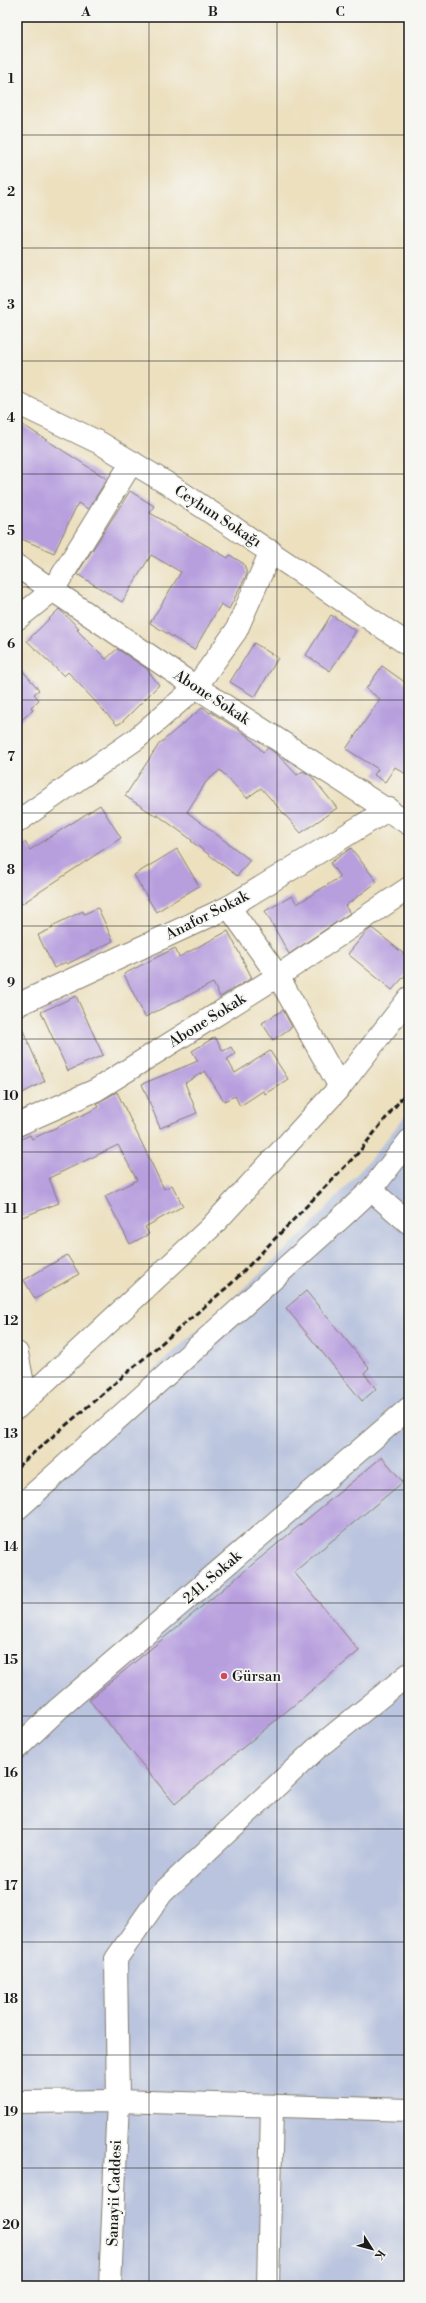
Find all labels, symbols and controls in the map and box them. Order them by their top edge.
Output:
text: A [80,4,91,20]
text: B [208,4,218,20]
text: C [335,4,345,20]
text: 1 [8,71,15,87]
text: 2 [7,184,15,200]
text: 3 [7,297,15,313]
text: 4 [7,410,16,426]
street label: Ceyhun Sokağı [170,481,265,552]
text: 5 [7,523,15,539]
text: 6 [7,636,15,652]
street label: Abone Sokak [169,665,255,730]
text: 7 [7,749,15,765]
text: 8 [7,862,15,878]
street label: Anafor Sokak [162,886,253,945]
text: 9 [7,975,15,991]
street label: Abone Sokak [164,989,250,1052]
text: 10 [3,1088,19,1104]
text: 11 [5,1201,18,1217]
text: 12 [4,1313,18,1329]
text: 13 [4,1426,18,1442]
text: 14 [4,1539,18,1555]
street label: 241. Sokak [179,1546,246,1608]
text: 15 [4,1652,18,1668]
place label: Gürsan [232,1667,281,1686]
marker: Gürsan [219,1671,229,1681]
text: 16 [4,1765,18,1781]
text: 17 [4,1878,18,1894]
text: 18 [4,1991,18,2007]
text: 19 [4,2104,18,2120]
street label: Sanayii Caddesi [103,2139,126,2247]
text: 20 [2,2217,20,2233]
north arrow [352,2229,392,2269]
text: K [370,2247,388,2263]

